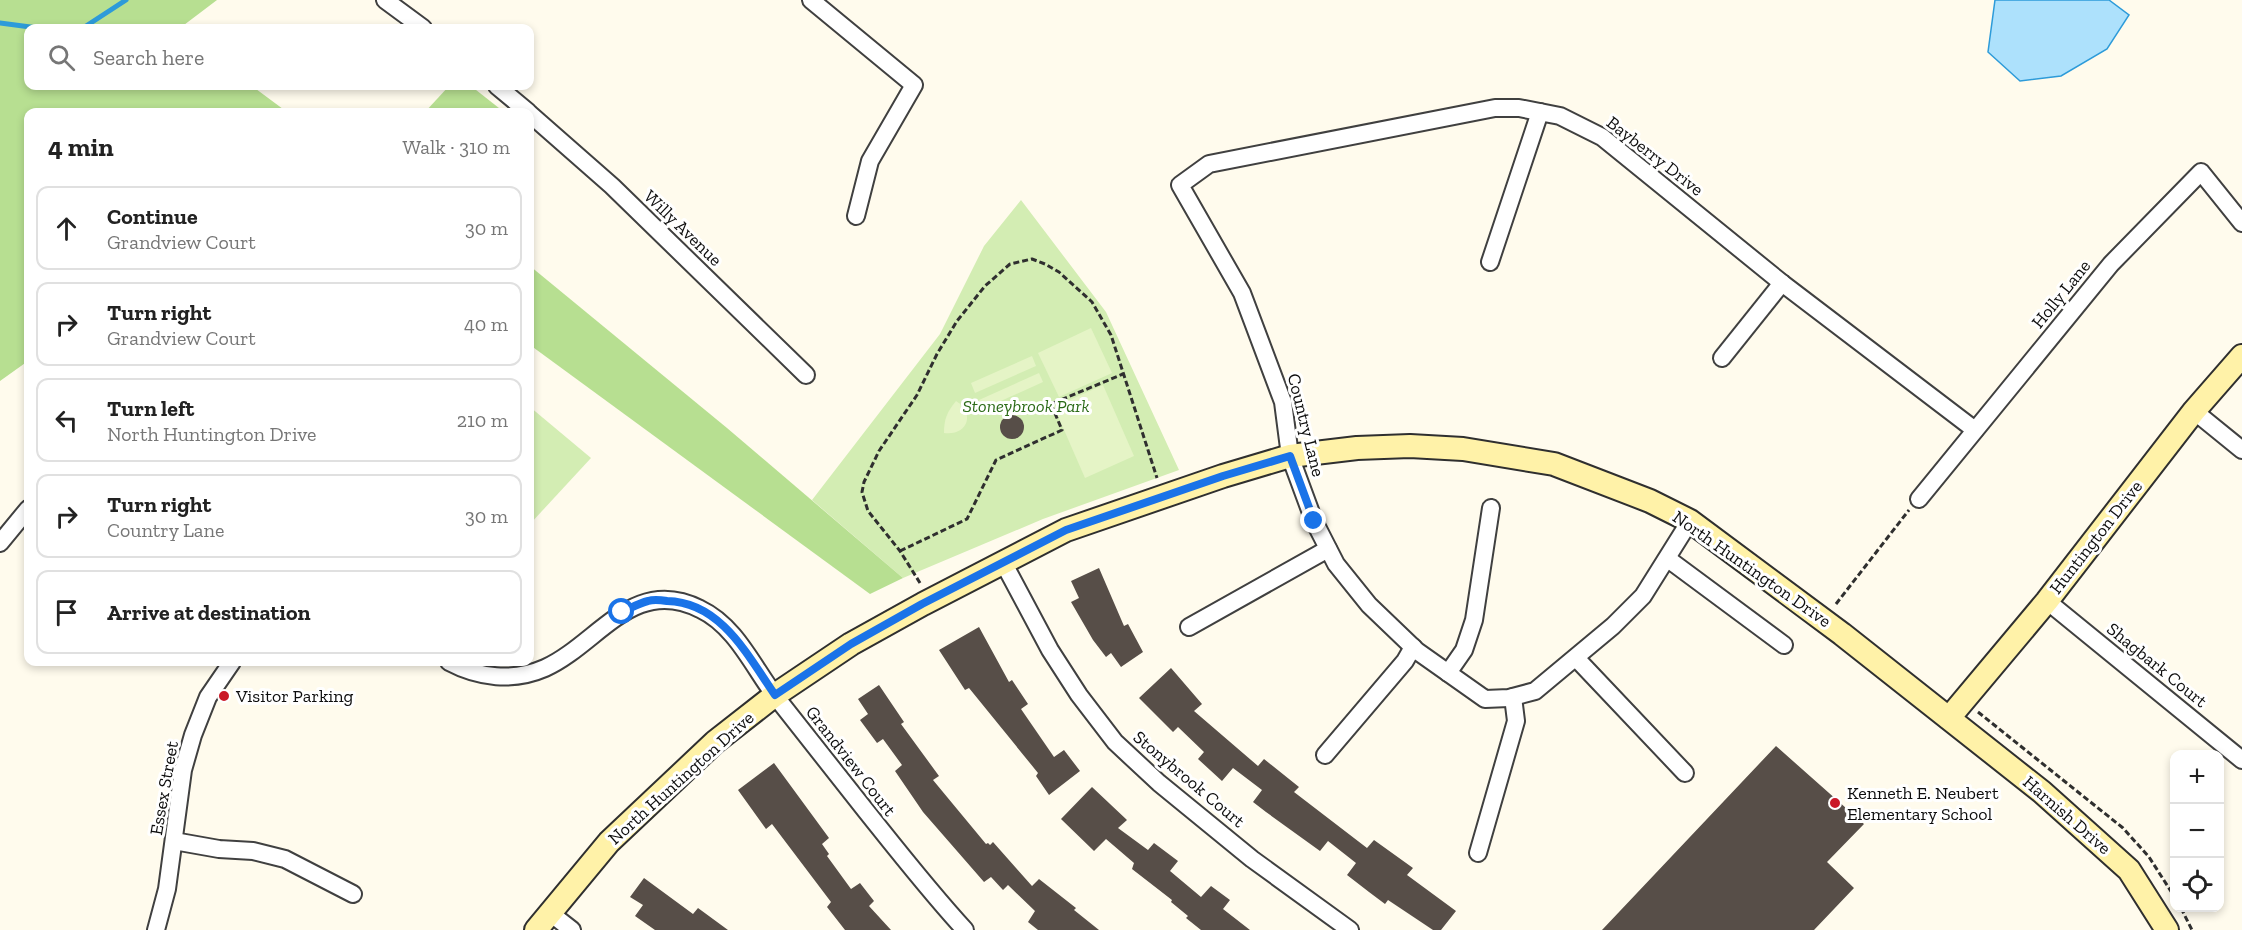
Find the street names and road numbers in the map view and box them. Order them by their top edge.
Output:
street label: Bayberry Drive [1602,111,1708,201]
street label: Willy Avenue [639,185,727,271]
street label: Holly Lane [2027,255,2095,333]
street label: Country Lane [1283,371,1329,479]
street label: Huntington Drive [2045,476,2147,598]
street label: North Huntington Drive [1668,506,1836,632]
street label: Shagbark Court [2102,618,2212,712]
street label: Grandview Court [801,701,901,821]
street label: North Huntington Drive [604,707,758,849]
street label: Stonybrook Court [1129,726,1250,832]
street label: Essex Street [145,739,183,837]
street label: Harnish Drive [2019,771,2115,859]

